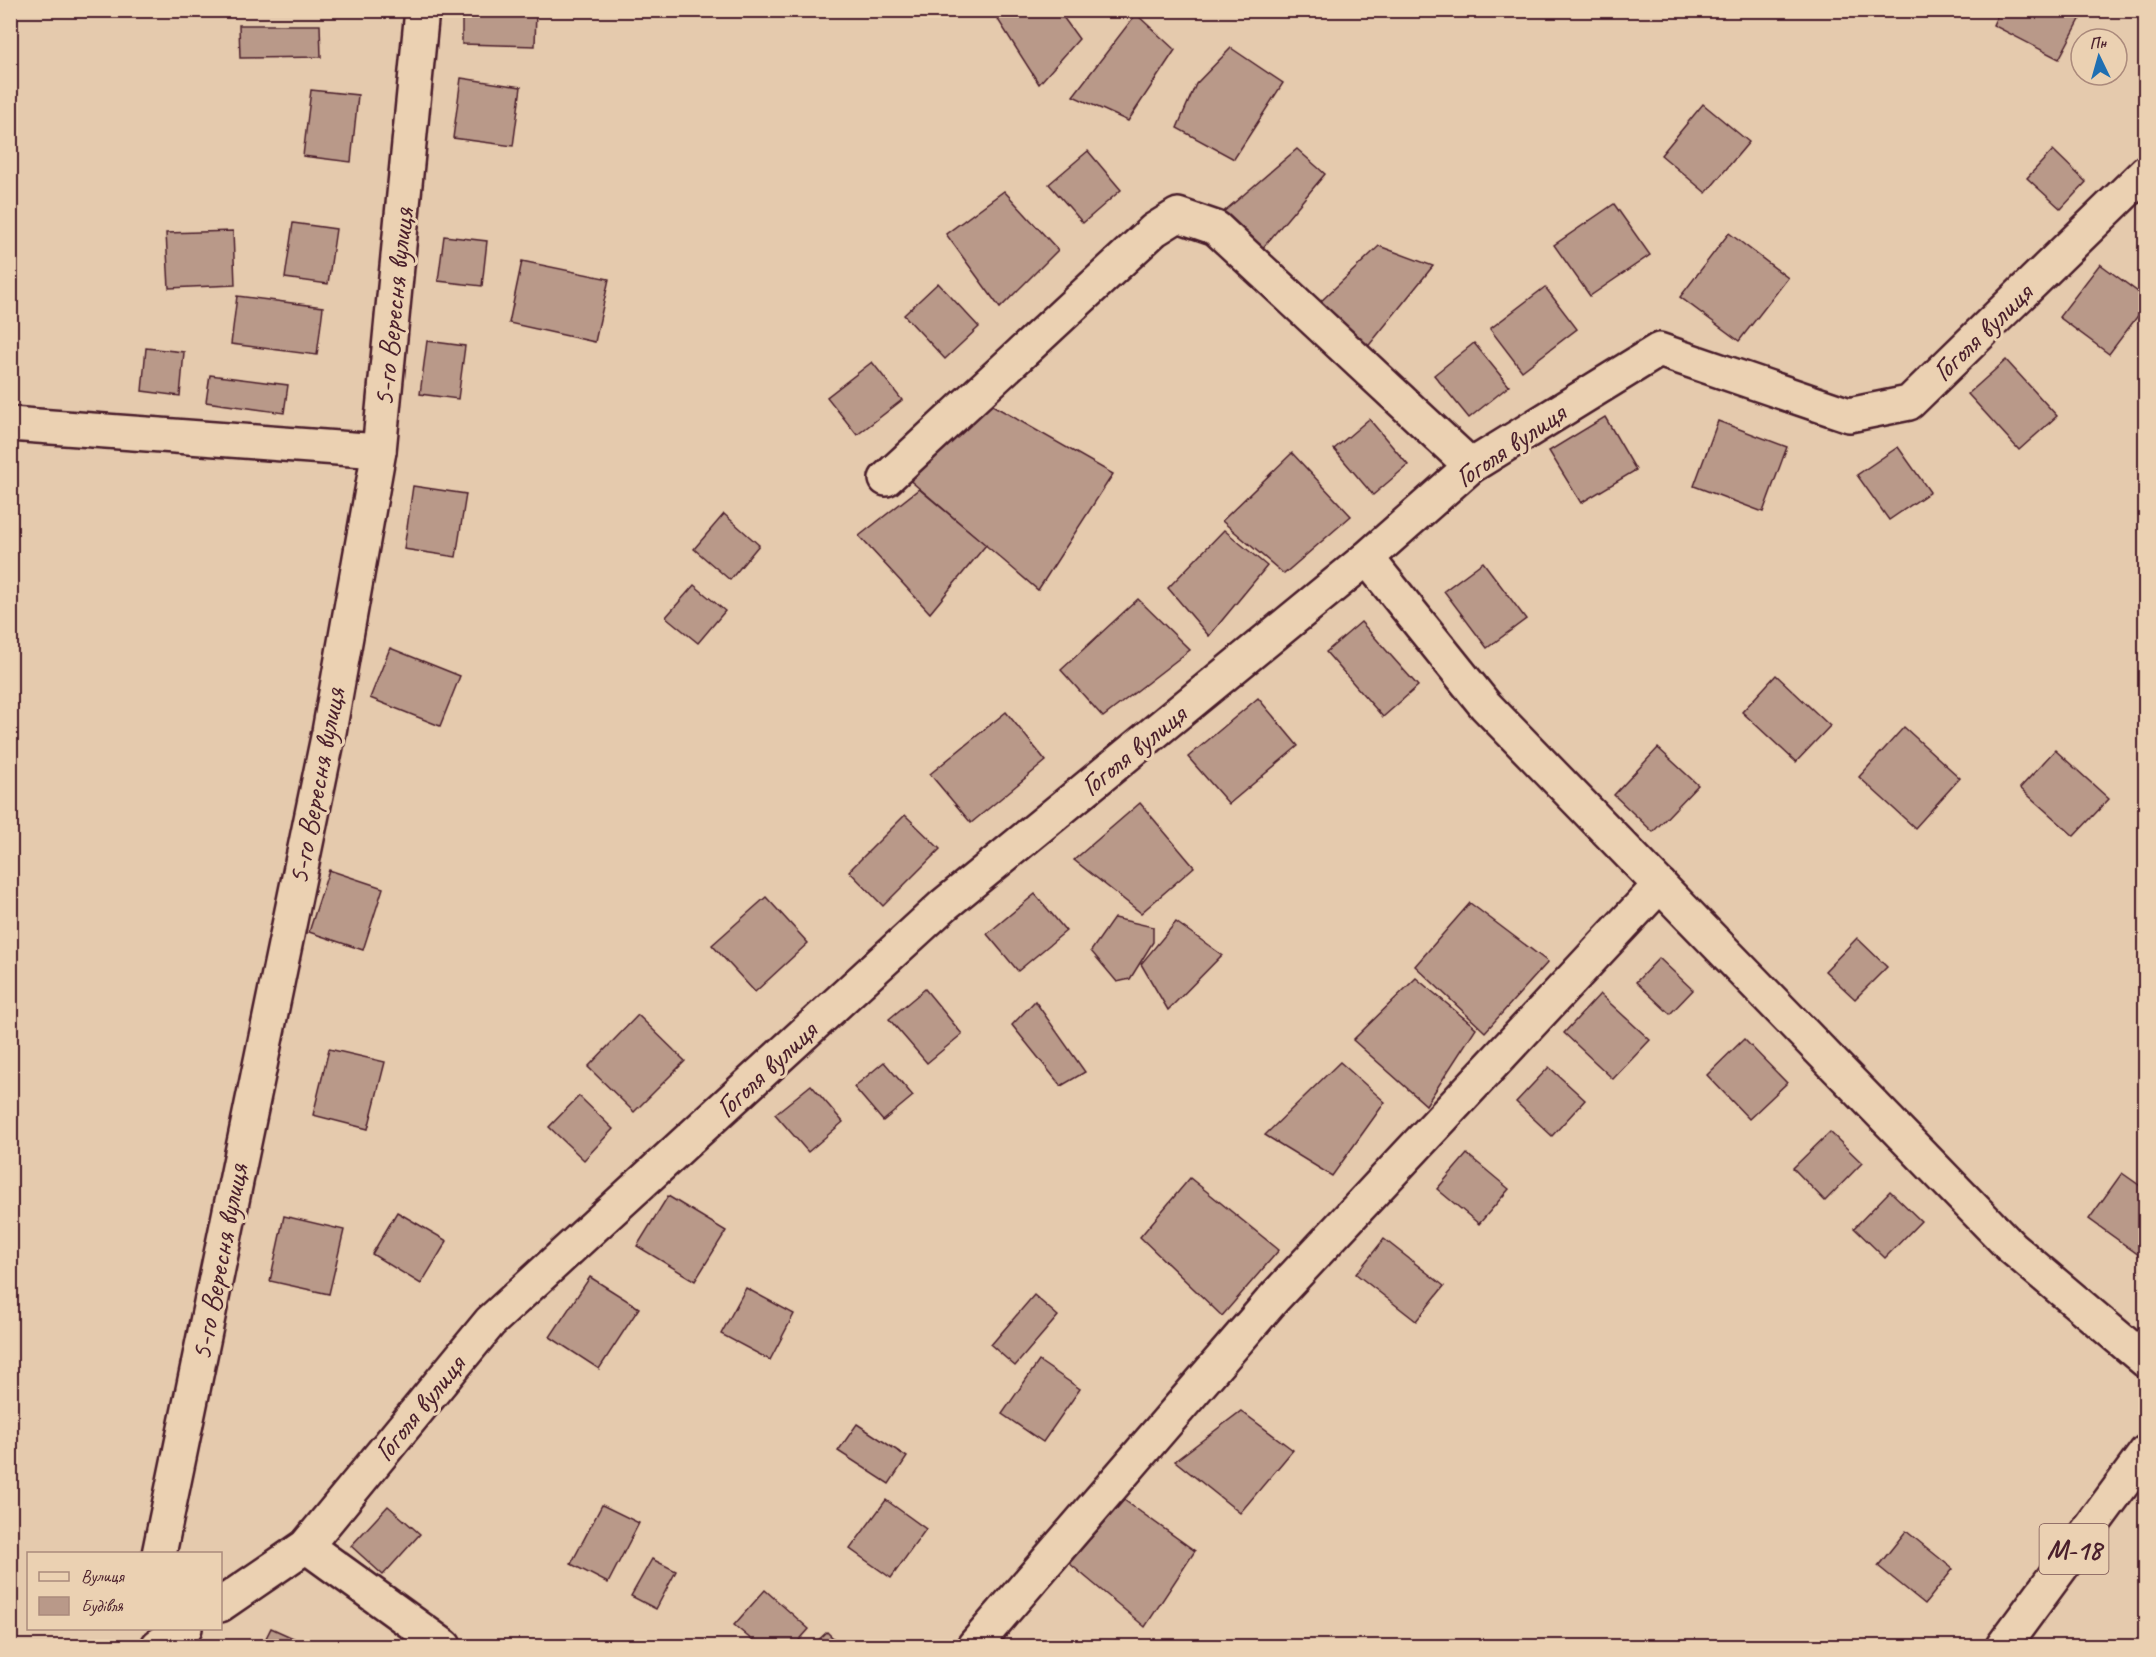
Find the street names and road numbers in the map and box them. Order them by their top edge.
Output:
street label: 5-го Вересня вулиця [364,205,422,408]
street label: Гоголя вулиця [1924,273,2042,389]
street label: Гоголя вулиця [1447,393,1575,496]
street label: 5-го Вересня вулиця [278,683,354,887]
street label: Гоголя вулиця [1072,694,1196,804]
street label: Гоголя вулиця [707,1010,827,1126]
street label: 5-го Вересня вулиця [181,1159,257,1363]
street label: Гоголя вулиця [365,1345,475,1469]
road number: М-18 [2040,1524,2108,1574]

